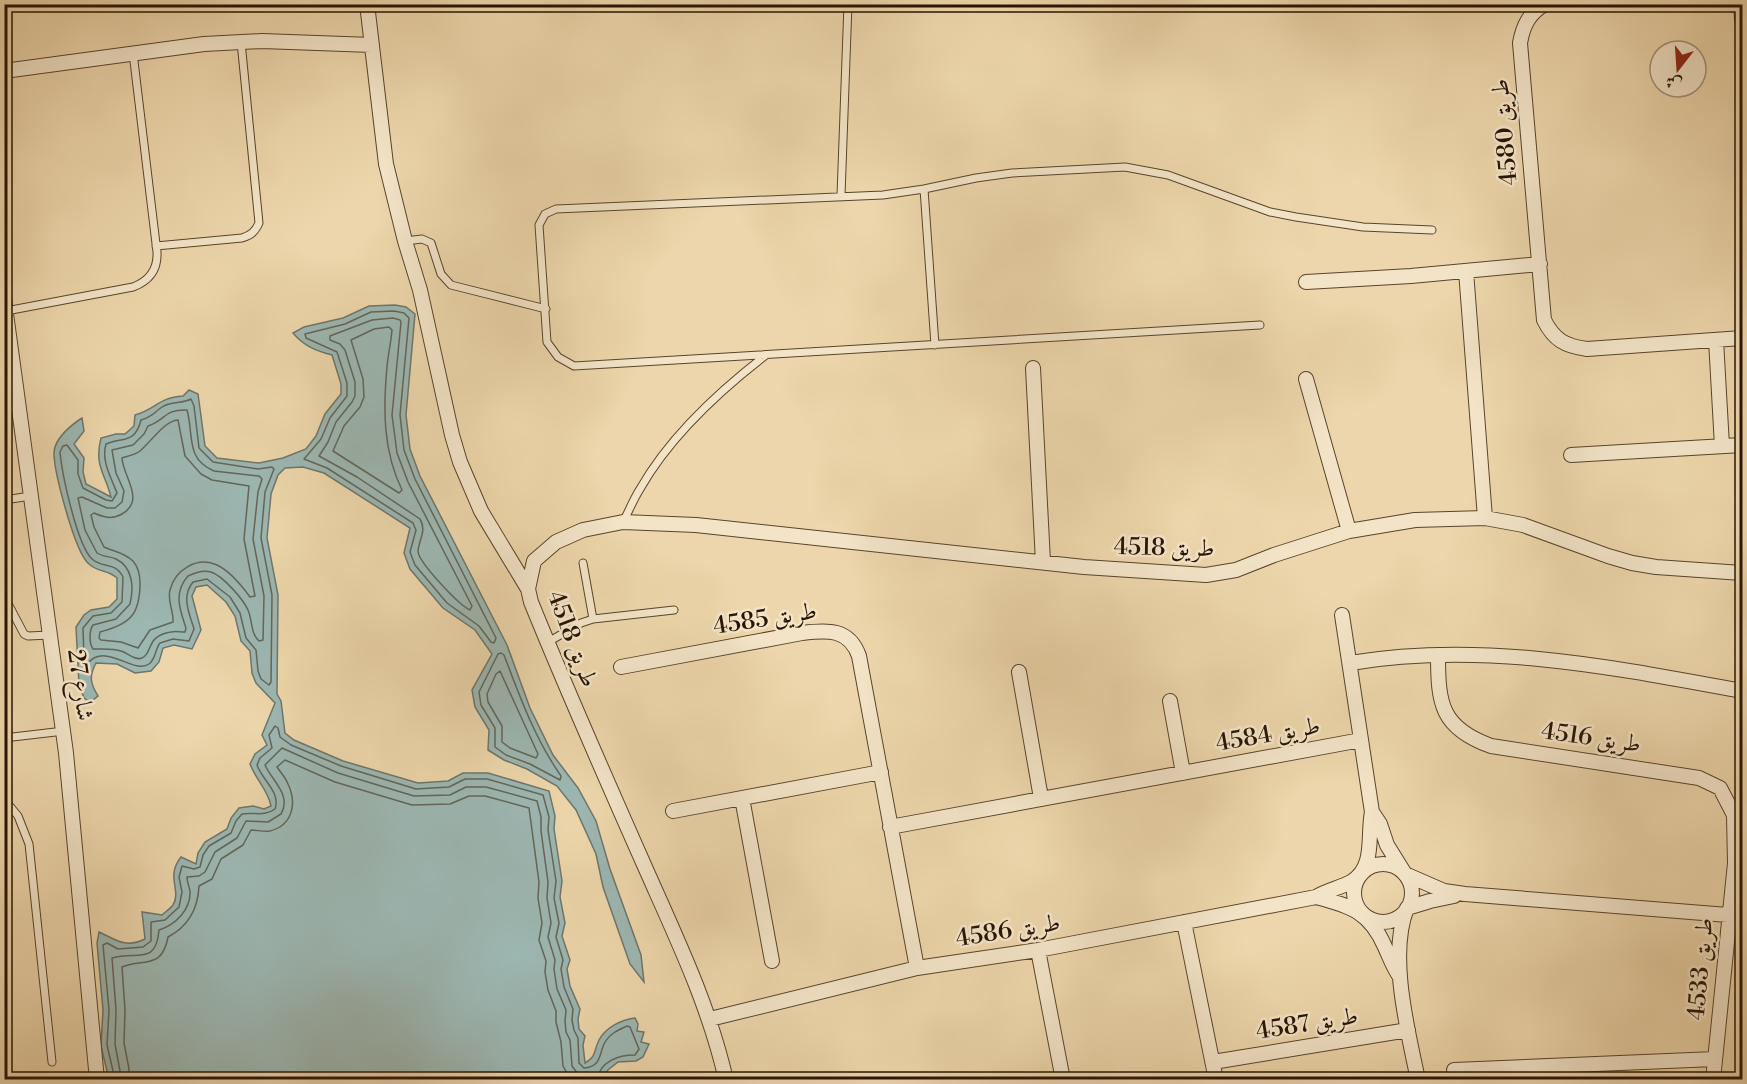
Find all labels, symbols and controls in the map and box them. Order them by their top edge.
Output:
north arrow [1648,39,1708,99]
text: ش [1663,71,1684,94]
street label: طريق 4580 [1485,77,1525,187]
street label: طريق 4518 [1113,532,1215,564]
street label: طريق 4518 [540,587,604,691]
street label: طريق 4585 [711,596,819,642]
street label: شارع 27 [56,647,100,723]
street label: طريق 4584 [1213,711,1323,759]
street label: طريق 4516 [1539,716,1643,760]
street label: طريق 4586 [953,908,1063,954]
street label: طريق 4533 [1682,916,1720,1022]
street label: طريق 4587 [1254,1001,1360,1047]

